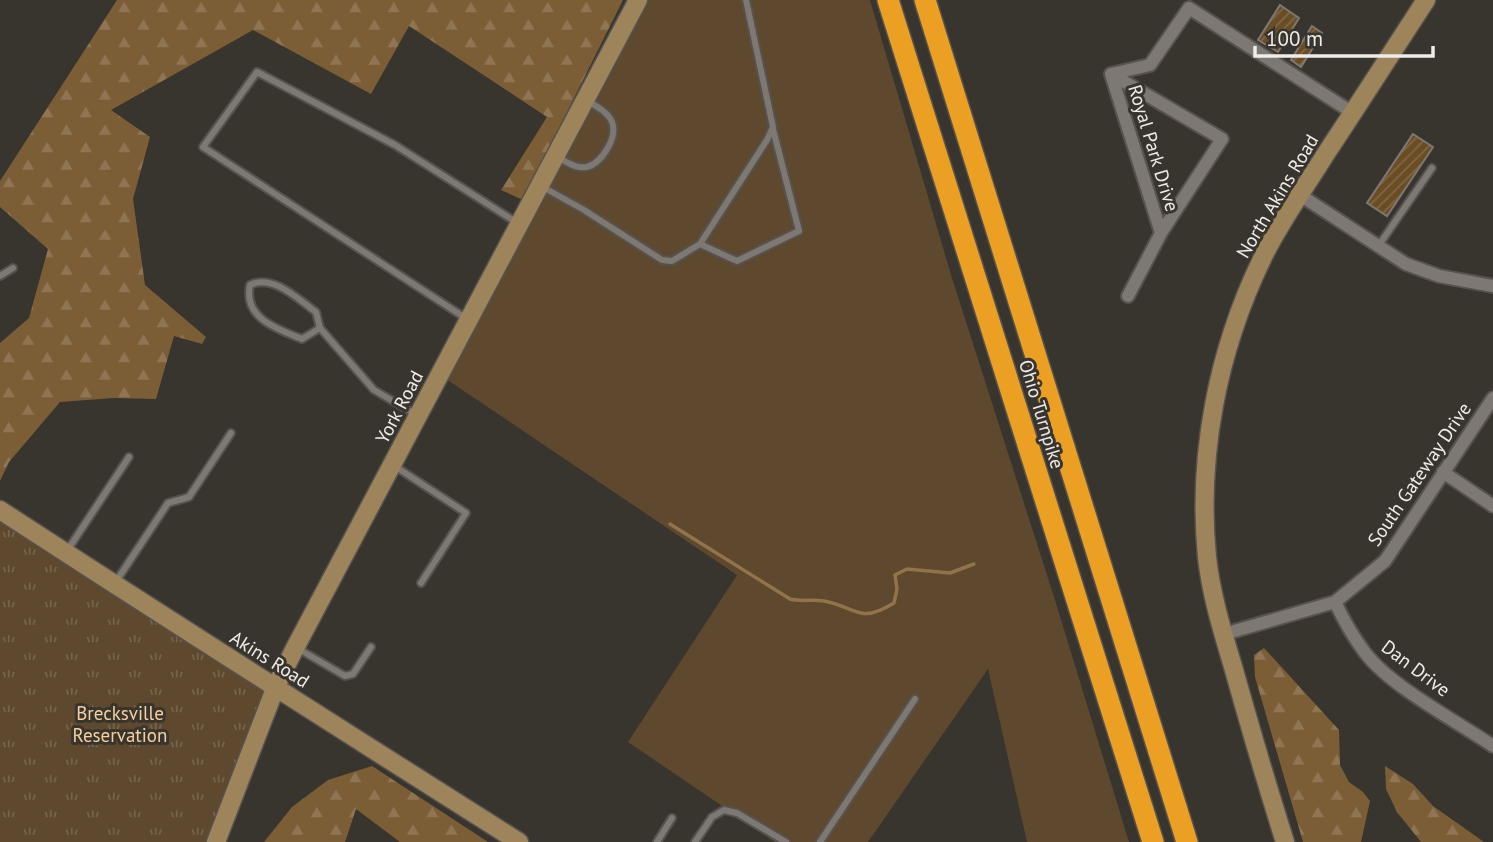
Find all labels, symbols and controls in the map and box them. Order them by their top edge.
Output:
scale bar [1255,14,1434,58]
text: 100 m [1266,25,1323,52]
street label: Royal Park Drive [1123,82,1185,214]
street label: North Akins Road [1231,130,1323,262]
street label: Ohio Turnpike [1014,357,1070,471]
street label: York Road [370,366,428,448]
street label: South Gateway Drive [1362,397,1476,551]
street label: Akins Road [226,625,314,693]
street label: Dan Drive [1377,634,1455,702]
park label: Brecksville Reservation [73,701,167,747]

